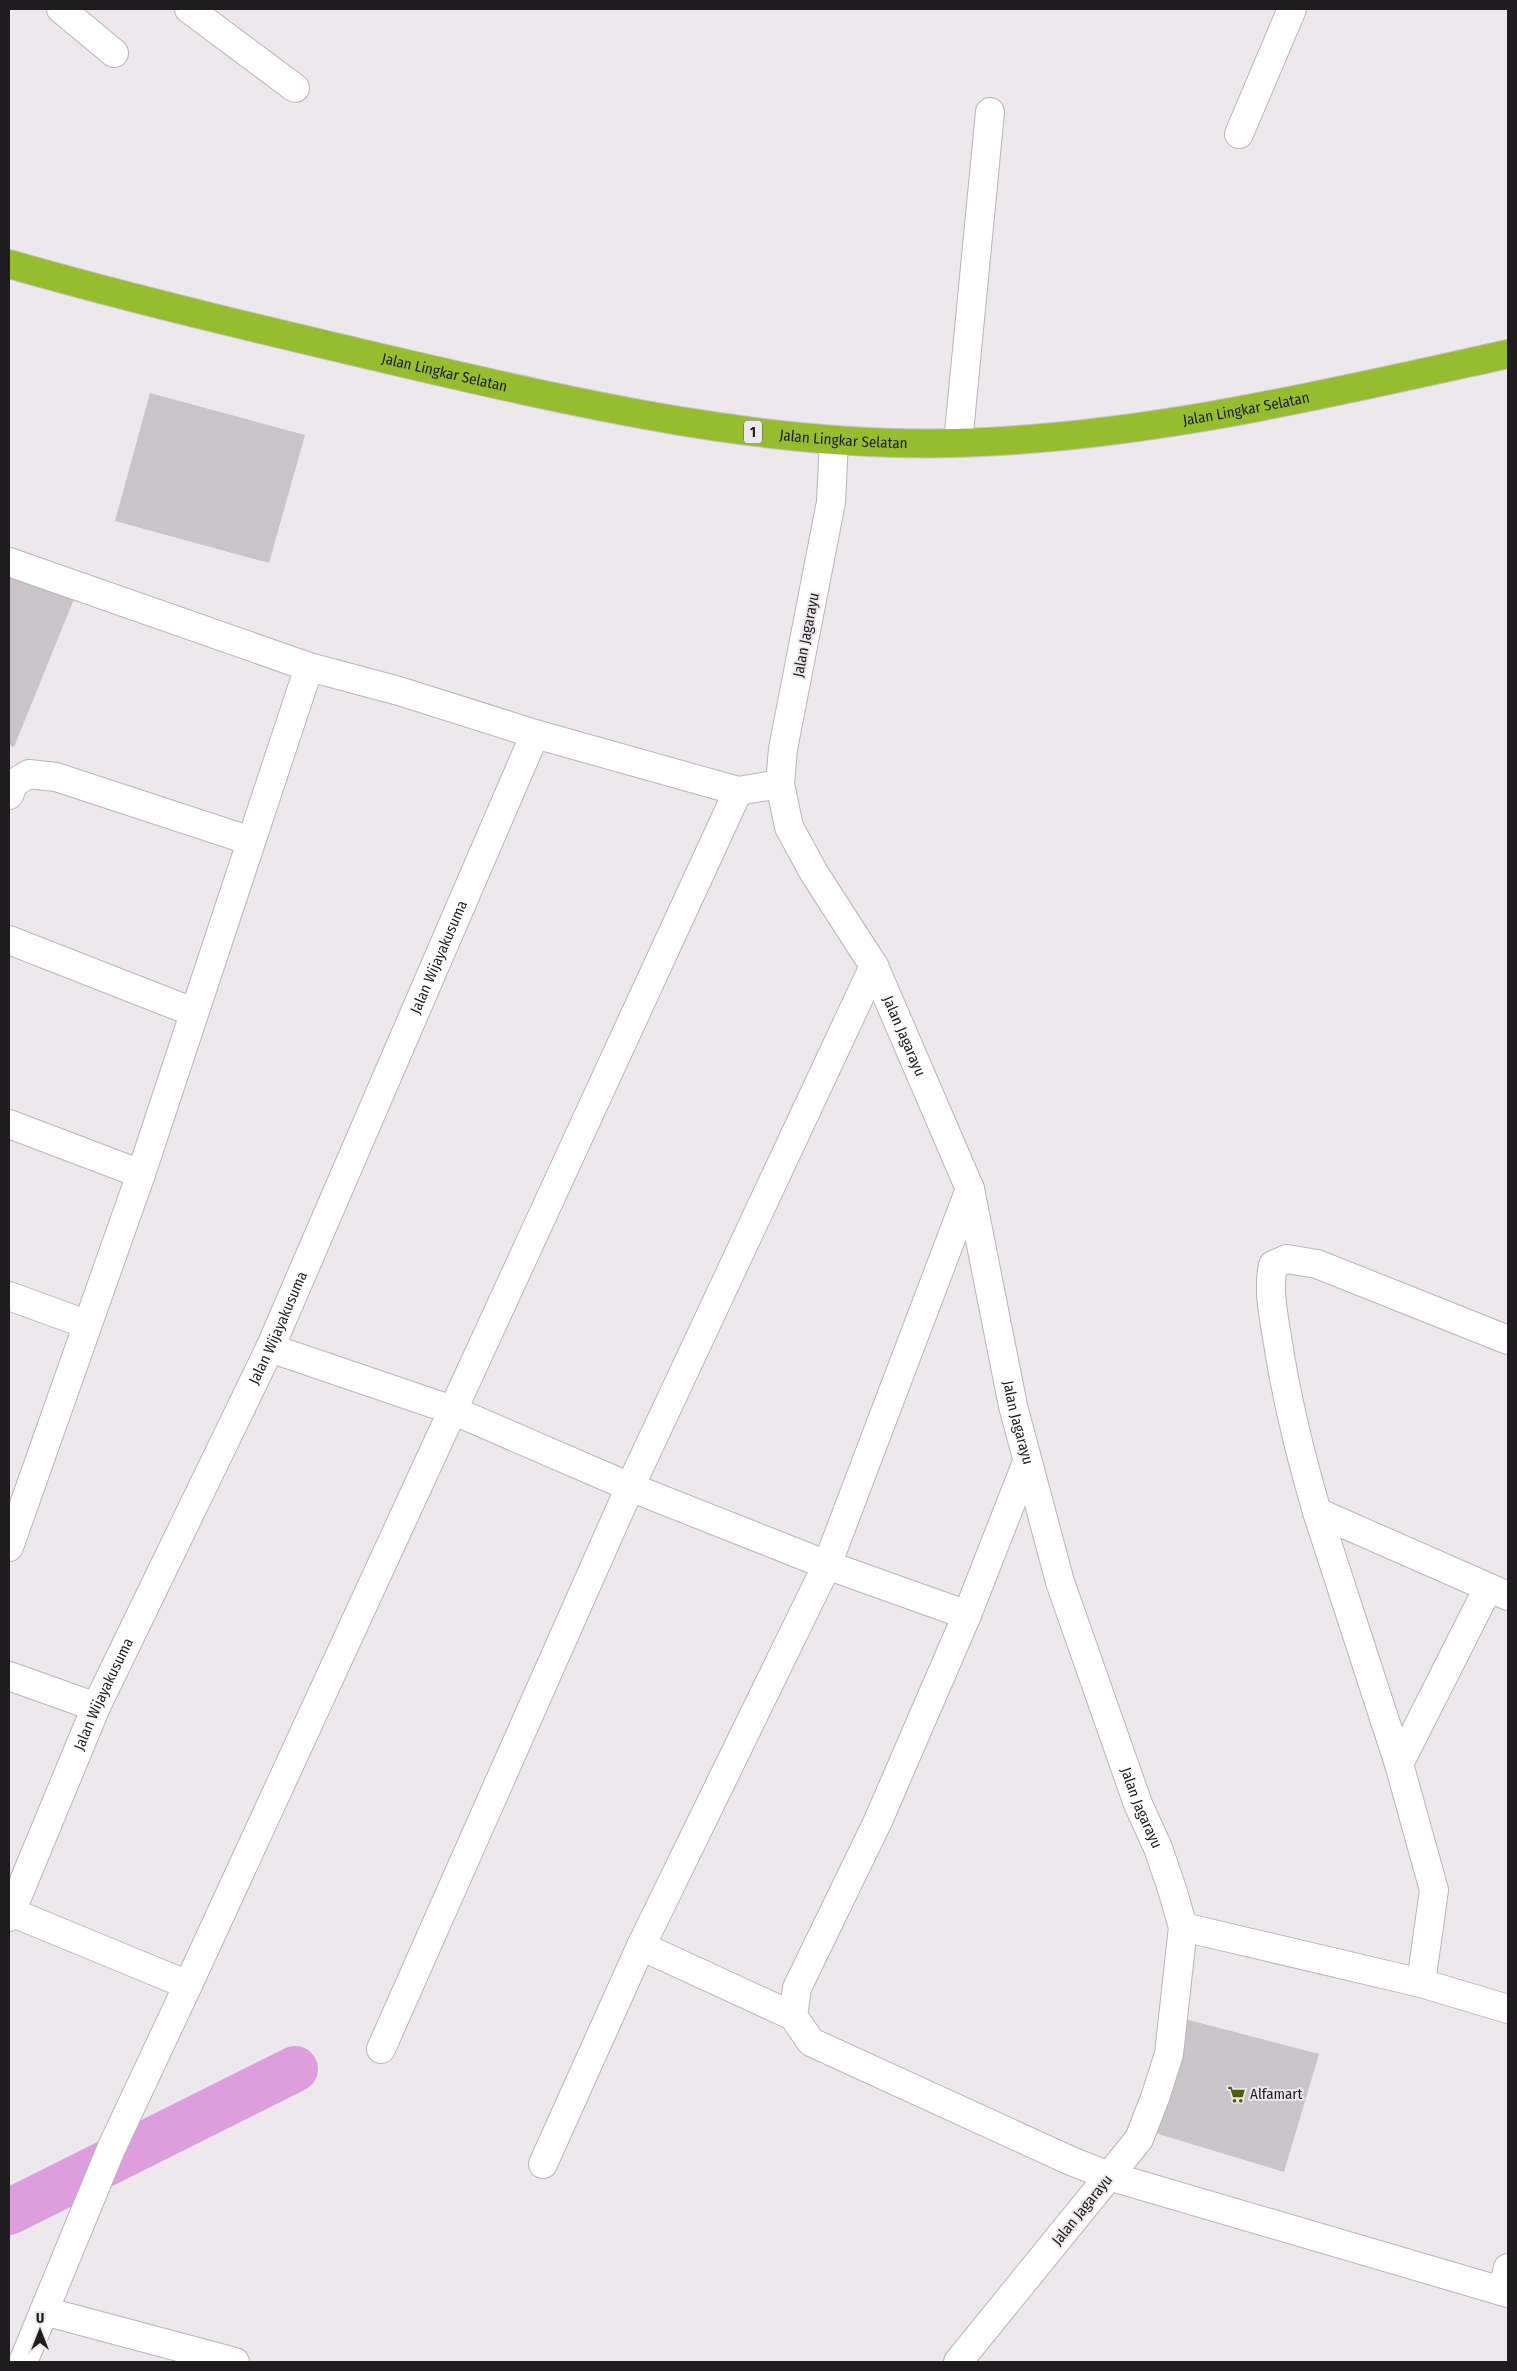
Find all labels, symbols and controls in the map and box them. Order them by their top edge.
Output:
street label: Jalan Lingkar Selatan [380,349,509,396]
street label: Jalan Lingkar Selatan [1181,388,1311,429]
road number: 1 [744,421,762,444]
street label: Jalan Lingkar Selatan [778,426,908,452]
street label: Jalan Jagarayu [789,591,823,679]
street label: Jalan Wijayakusuma [406,898,471,1017]
street label: Jalan Jagarayu [879,993,929,1079]
street label: Jalan Wijayakusuma [245,1269,311,1387]
street label: Jalan Jagarayu [999,1379,1037,1466]
street label: Jalan Wijayakusuma [70,1635,137,1753]
street label: Jalan Jagarayu [1117,1765,1166,1851]
supermarket icon: Alfamart [1226,2084,1246,2104]
place label: Alfamart [1250,2085,1303,2103]
street label: Jalan Jagarayu [1048,2171,1116,2249]
north arrow [15,2306,65,2356]
text: U [36,2310,44,2327]

